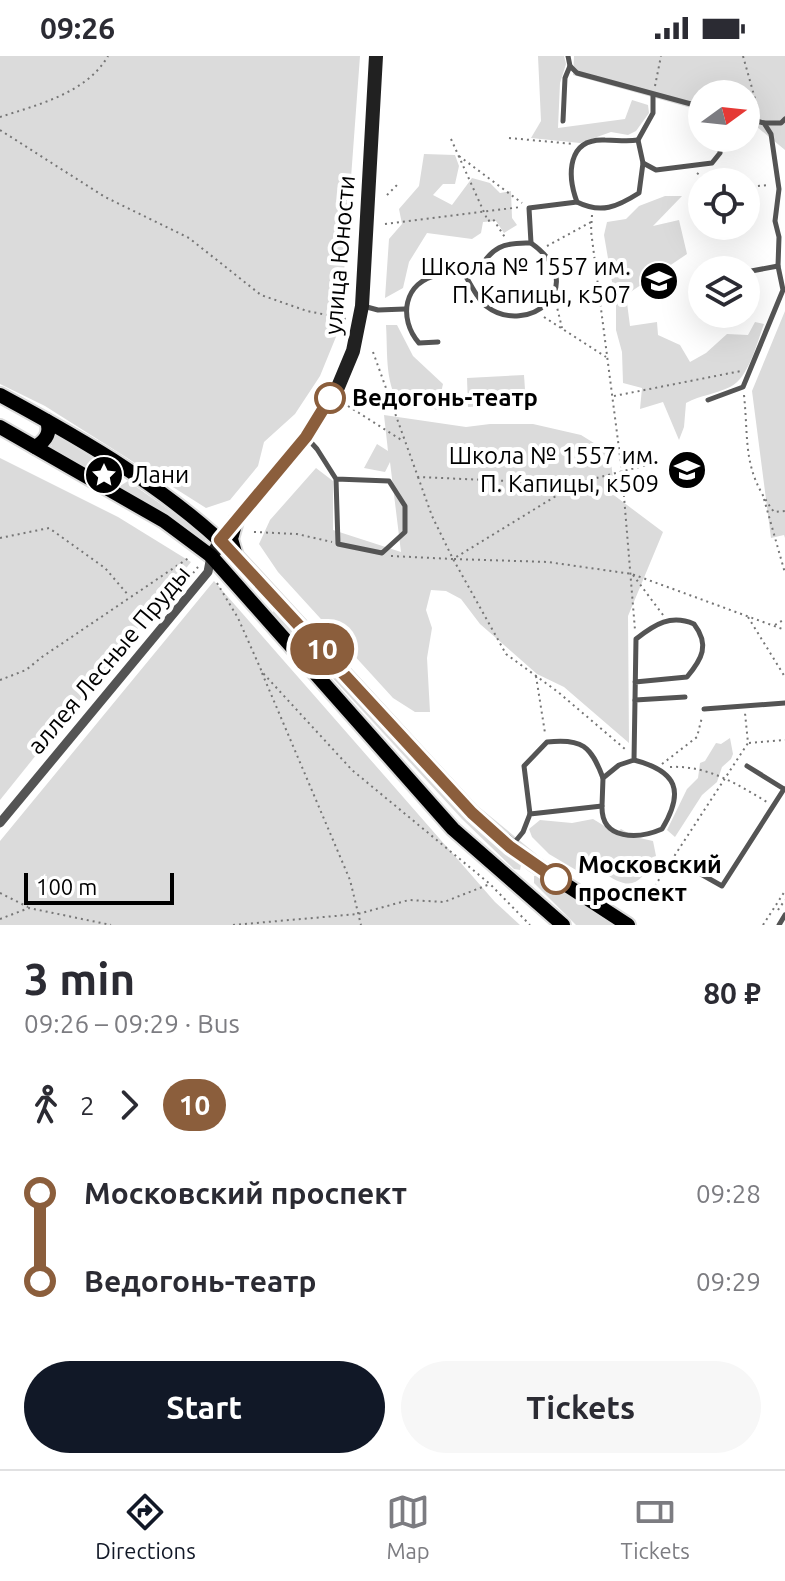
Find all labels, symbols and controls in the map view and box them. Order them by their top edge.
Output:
text: 09:26 [40,11,115,45]
north arrow [688,80,760,152]
map controls [688,80,760,328]
button: locate [688,168,760,240]
street label: улица Юности [319,174,360,336]
place label: Школа № 1557 им. П. Капицы, к507 [421,253,631,308]
button: layers [688,256,760,328]
school or university icon: Школа № 1557 им. П. Капицы, к507 [638,260,680,302]
marker: Ведогонь-театр [315,383,345,413]
place label: Ведогонь-театр [352,384,538,411]
place label: Школа № 1557 им. П. Капицы, к509 [449,442,659,497]
school or university icon: Школа № 1557 им. П. Капицы, к509 [666,449,708,491]
place icon: Лани [83,454,125,496]
place label: Лани [132,461,189,488]
street label: аллея Лесные Пруды [22,560,195,759]
line badge: 10 [286,623,358,675]
text: 10 [306,633,338,664]
place label: Московский проспект [578,851,722,906]
marker: Московский проспект [541,864,571,894]
scale bar [24,869,174,905]
text: 100 m [36,874,97,899]
text: 3 min [24,954,135,1003]
text: 80 ₽ [703,976,761,1010]
text: 09:26 – 09:29 · Bus [24,1009,240,1038]
icon: walk [24,1083,68,1127]
icon: forward [107,1083,151,1127]
text: 10 [179,1089,210,1120]
text: 2 [80,1091,95,1120]
text: Московский проспект [84,1176,407,1210]
text: 09:28 [696,1179,761,1208]
text: Ведогонь-театр [84,1264,316,1298]
text: 09:29 [696,1267,761,1296]
button: Start [24,1361,385,1453]
button: Tickets [401,1361,761,1453]
tab: Directions [95,1490,196,1563]
tab: Map [386,1490,430,1563]
tab: Tickets [620,1490,690,1563]

